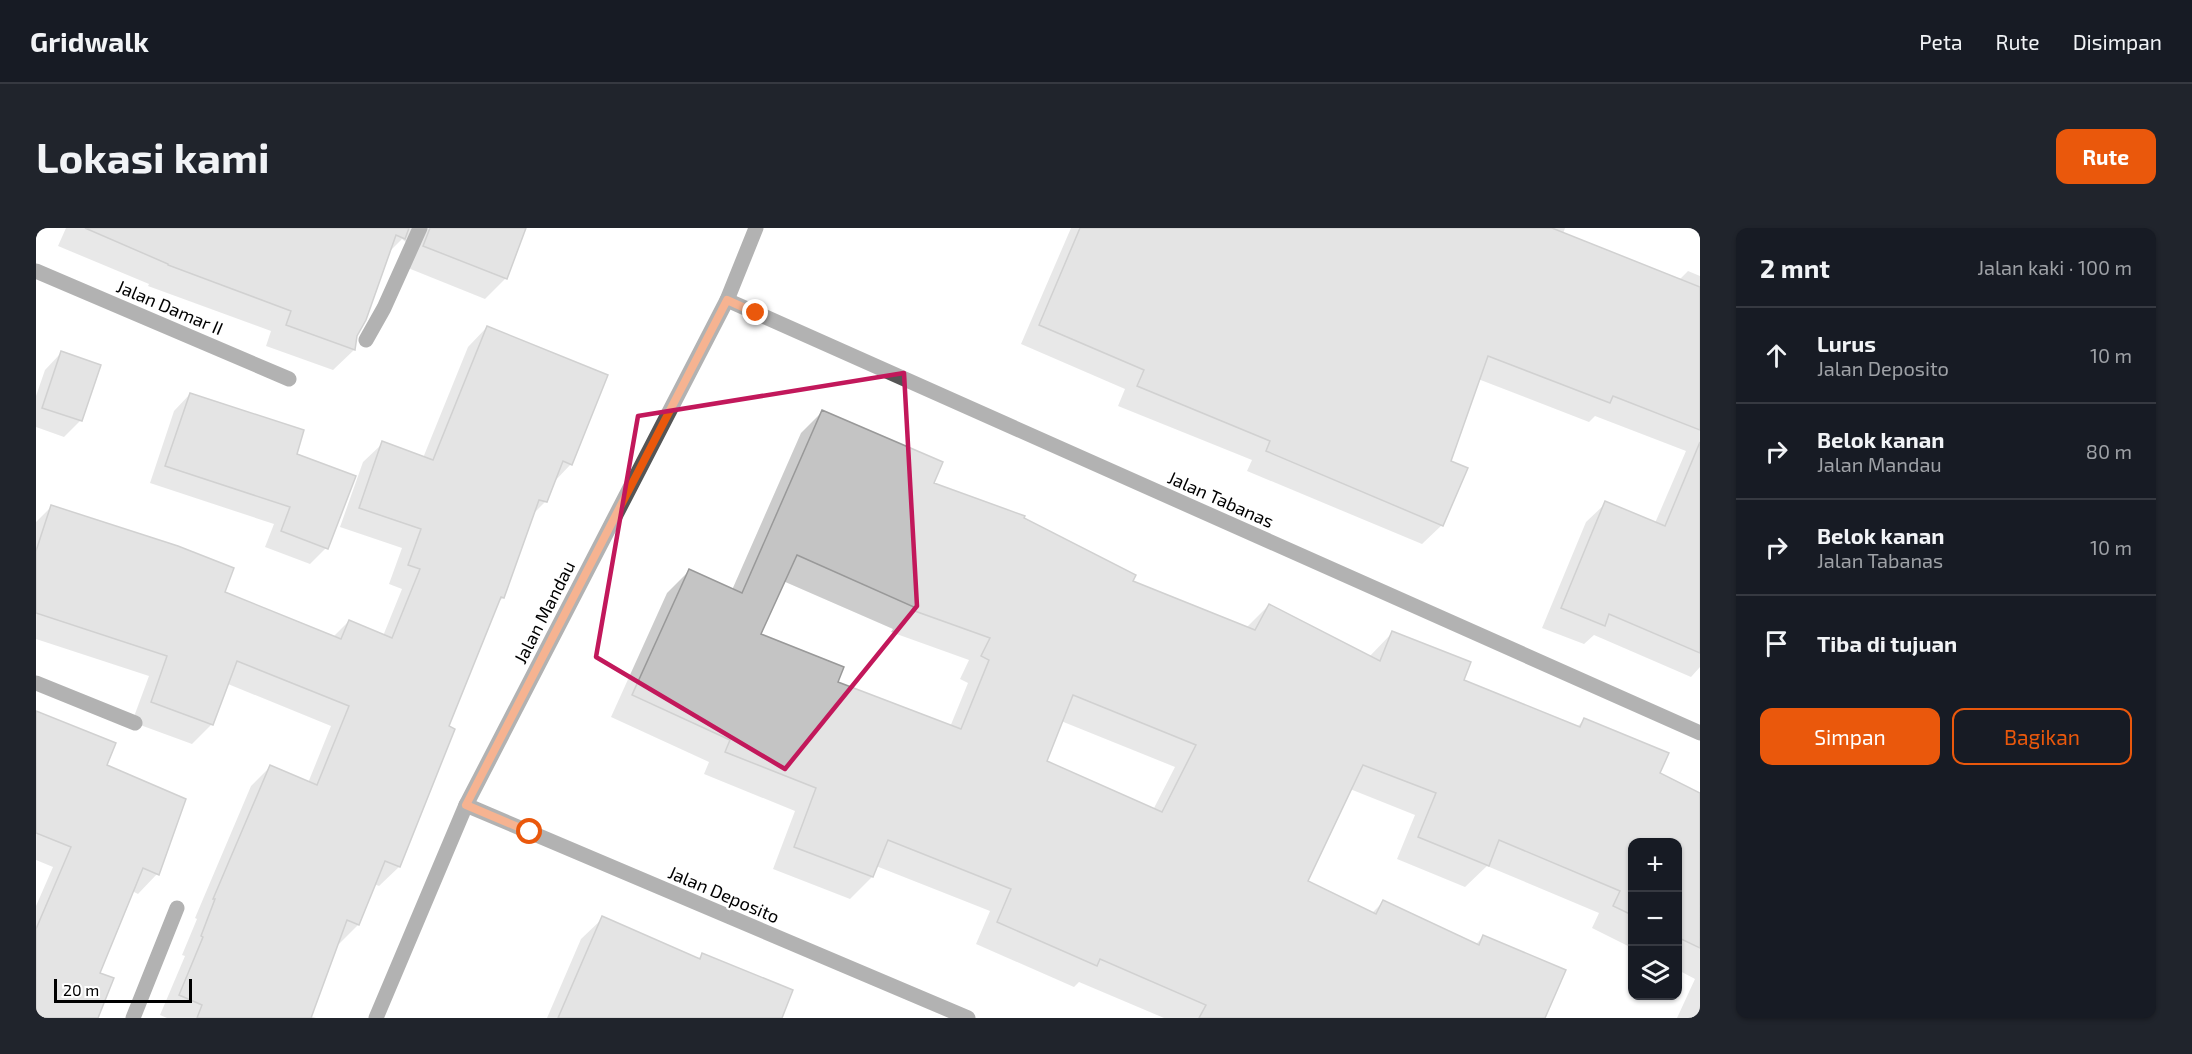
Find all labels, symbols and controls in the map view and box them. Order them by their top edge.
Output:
text: Gridwalk [30,24,149,58]
text: Peta [1919,29,1962,54]
text: Rute [1995,29,2040,54]
text: Disimpan [2073,29,2162,54]
button: Rute [2056,129,2156,184]
text: Lokasi kami [36,131,270,181]
text: 2 mnt [1760,252,1830,283]
text: Jalan kaki · 100 m [1977,255,2132,279]
street label: Jalan Damar II [113,275,227,339]
route end [742,299,768,325]
text: Lurus [1817,330,1876,356]
icon: ahead [1760,339,1793,372]
text: 10 m [2090,343,2132,367]
text: Jalan Deposito [1817,356,1949,380]
text: Belok kanan [1817,426,1944,452]
icon: right [1760,435,1793,468]
text: 80 m [2086,439,2132,463]
text: Jalan Mandau [1817,452,1942,476]
street label: Jalan Tabanas [1165,466,1277,532]
text: Belok kanan [1817,522,1944,548]
icon: right [1760,531,1793,564]
text: 10 m [2090,535,2132,559]
text: Jalan Tabanas [1817,548,1943,572]
street label: Jalan Mandau [509,557,579,667]
icon: arrive [1760,627,1793,660]
text: Tiba di tujuan [1817,630,1957,656]
button: Simpan [1760,708,1940,765]
button: Bagikan [1952,708,2132,765]
route start [516,818,542,844]
map controls [1628,838,1682,1000]
button: + [1628,838,1682,892]
street label: Jalan Deposito [665,861,783,927]
button: − [1628,892,1682,946]
button: layers [1628,946,1682,1000]
scale bar [54,976,192,1004]
text: 20 m [63,980,99,999]

